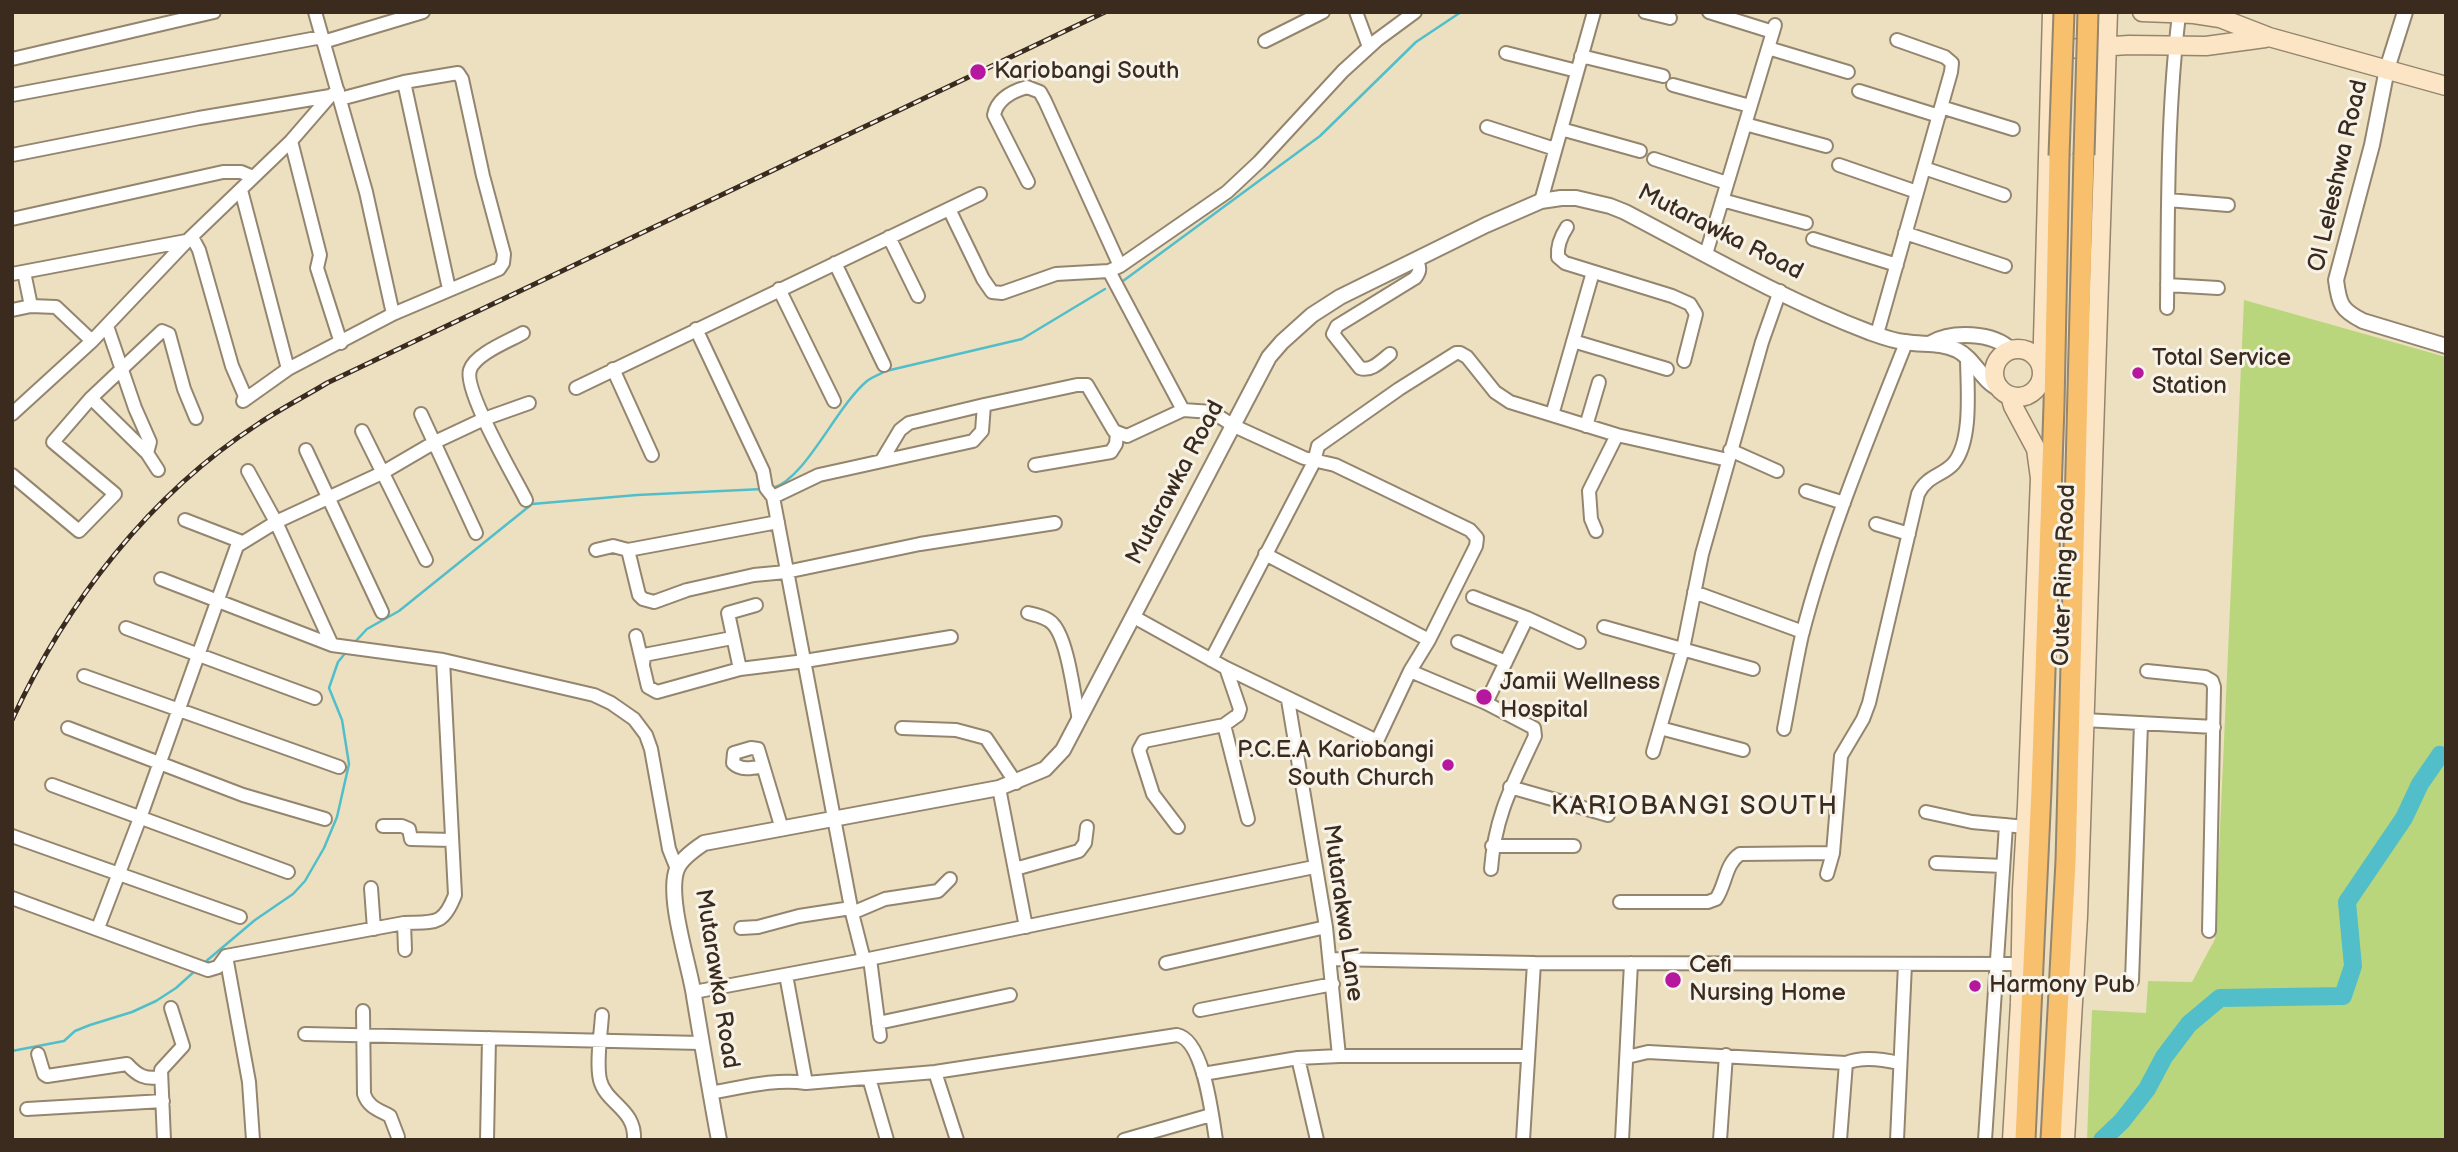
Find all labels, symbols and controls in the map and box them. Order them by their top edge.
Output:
place label: Kariobangi South [994,58,1179,86]
marker: Kariobangi South [968,62,988,82]
street label: Ol Leleshwa Road [2303,77,2375,275]
street label: Mutarawka Road [1633,179,1807,287]
place label: Total Service Station [2152,345,2291,401]
marker: Total Service Station [2130,365,2146,381]
street label: Mutarawka Road [1121,396,1231,570]
street label: Outer Ring Road [2047,483,2083,667]
place label: Jamii Wellness Hospital [1500,669,1660,725]
marker: Jamii Wellness Hospital [1474,687,1494,707]
place label: P.C.E.A Kariobangi South Church [1237,737,1434,793]
marker: P.C.E.A Kariobangi South Church [1440,757,1456,773]
district label: KARIOBANGI SOUTH [1553,791,1837,823]
street label: Mutarakwa Lane [1315,823,1369,1003]
street label: Mutarawka Road [688,887,744,1071]
place label: Cefi Nursing Home [1689,952,1846,1008]
marker: Cefi Nursing Home [1663,970,1683,990]
place label: Harmony Pub [1989,972,2135,1000]
marker: Harmony Pub [1967,978,1983,994]

